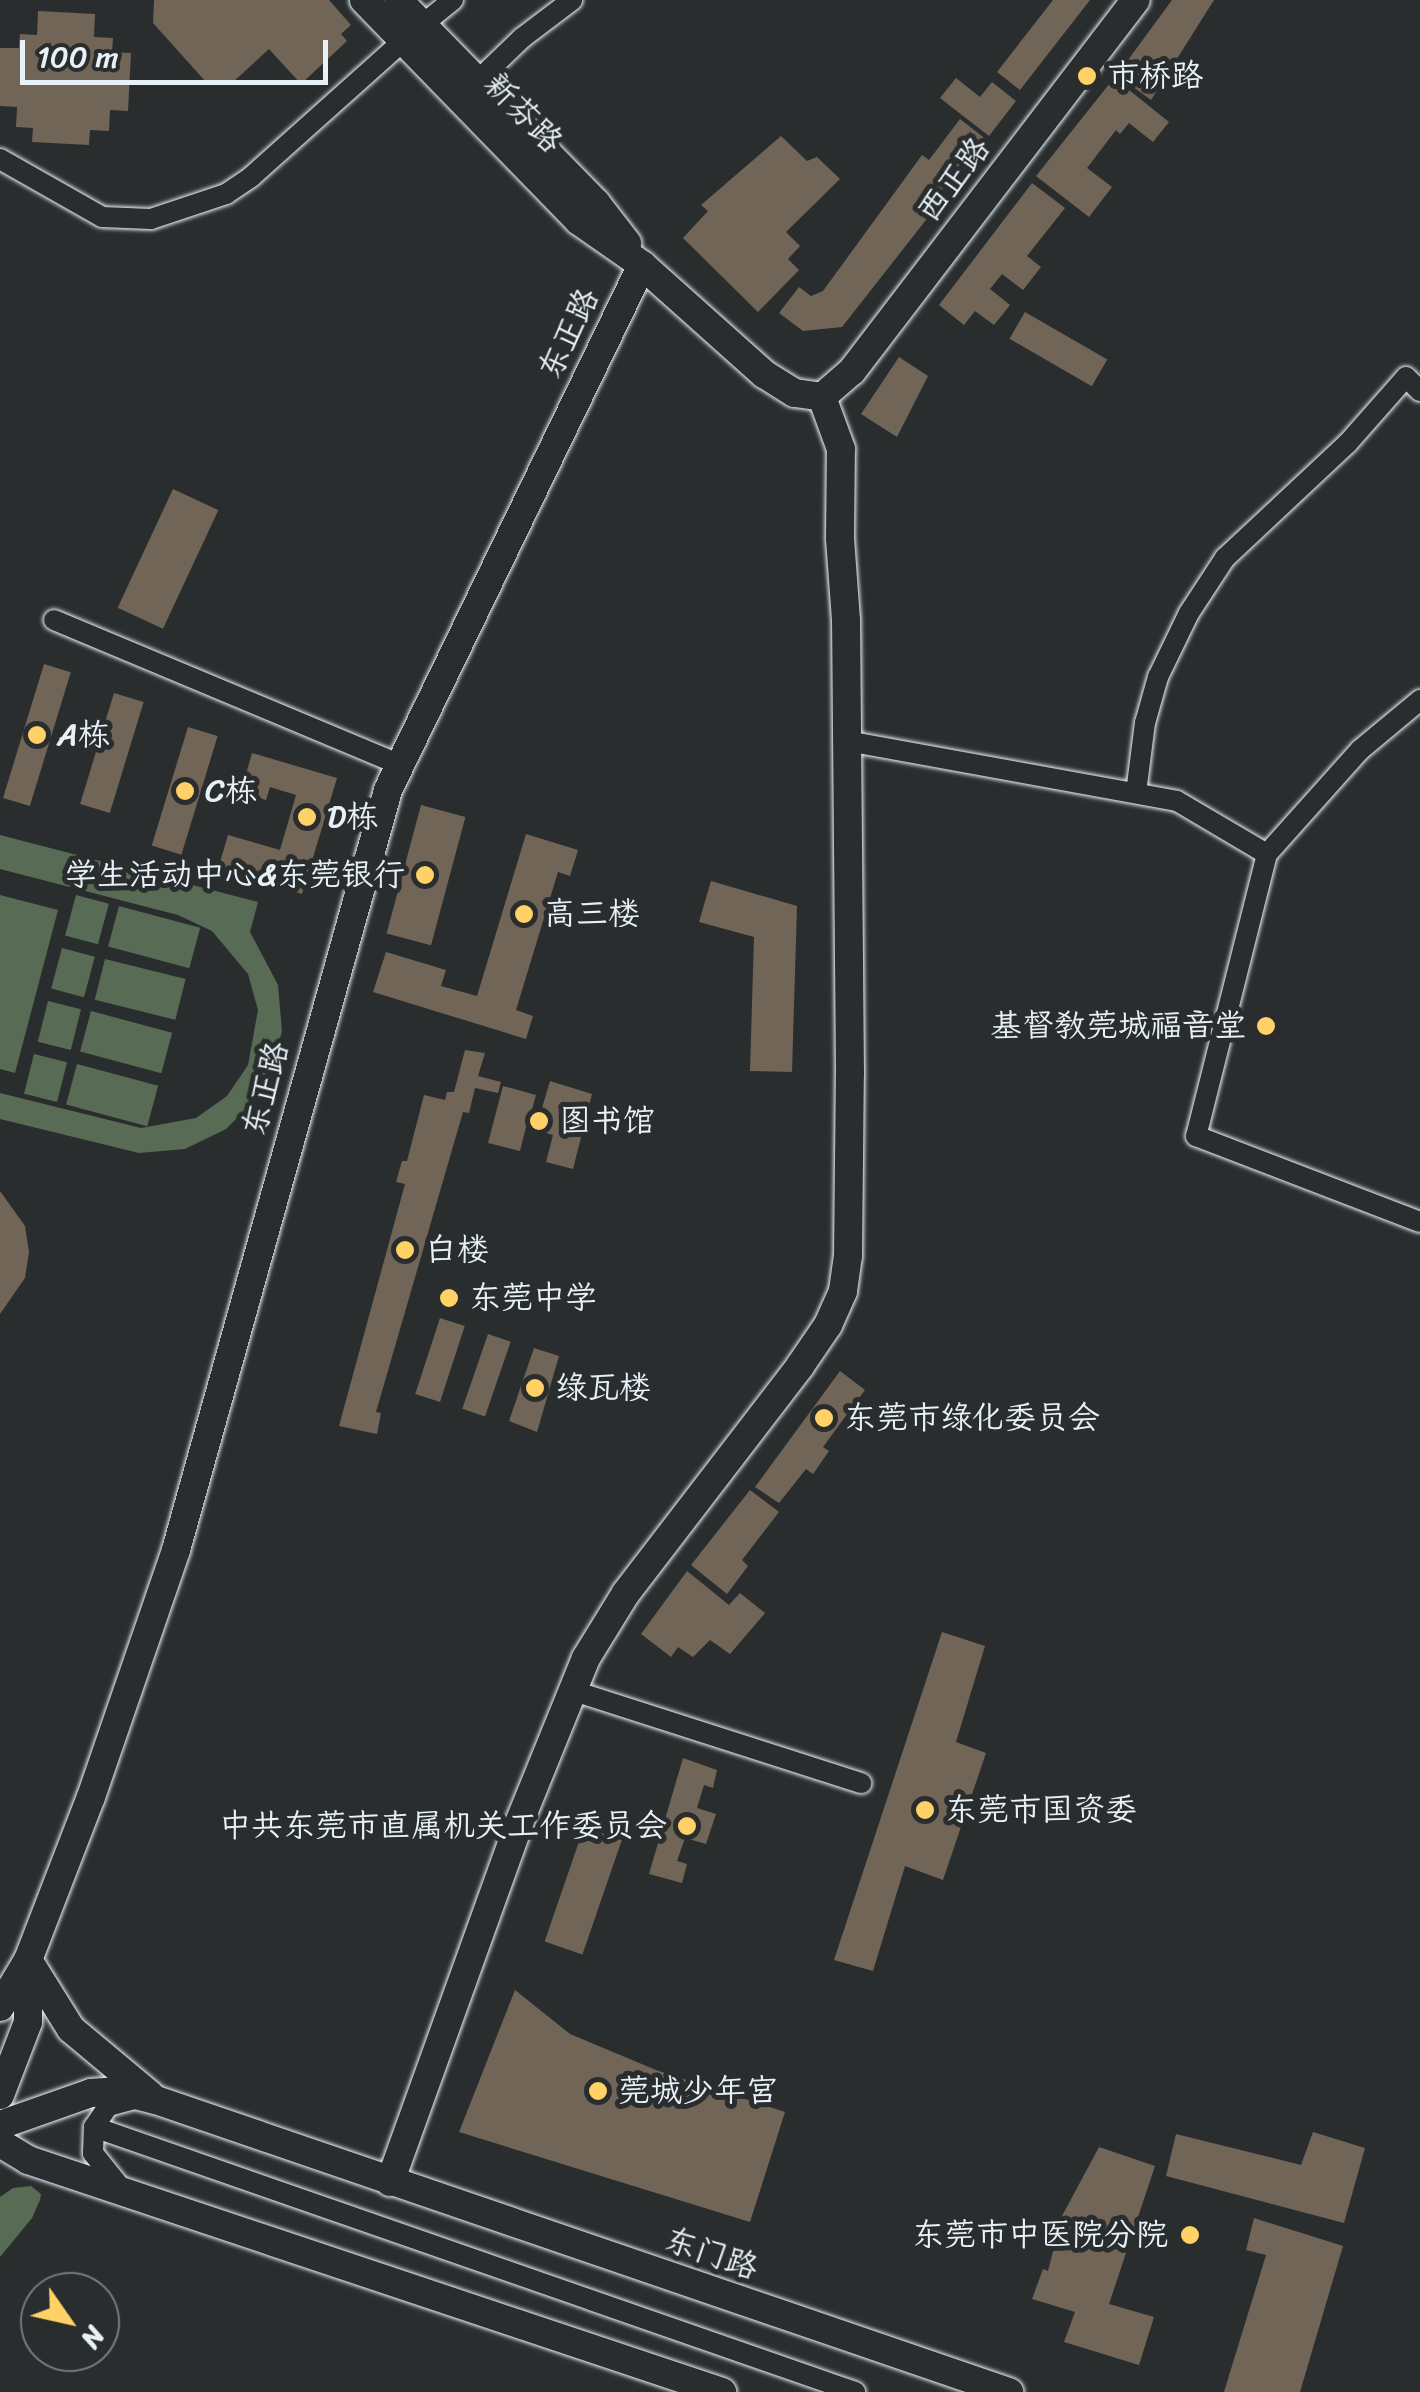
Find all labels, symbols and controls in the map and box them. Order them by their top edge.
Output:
scale bar [25,20,332,82]
text: 100 m [37,30,119,84]
place label: 市桥路 [1107,57,1203,95]
street label: 新芬路 [476,65,570,161]
marker: 市桥路 [1076,65,1098,87]
street label: 西正路 [910,130,998,230]
street label: 东正路 [531,282,607,386]
place label: A栋 [57,716,110,754]
marker: A栋 [26,724,48,746]
place label: C栋 [205,772,257,810]
marker: C栋 [174,780,196,802]
place label: D栋 [327,798,378,836]
marker: D栋 [296,806,318,828]
place label: 学生活动中心&东莞银行 [65,856,405,894]
marker: 学生活动中心&东莞银行 [414,864,436,886]
place label: 高三楼 [544,895,640,933]
marker: 高三楼 [513,903,535,925]
place label: 基督教莞城福音堂 [990,1007,1246,1045]
marker: 基督教莞城福音堂 [1255,1015,1277,1037]
street label: 东正路 [235,1038,297,1140]
place label: 图书馆 [559,1102,655,1140]
marker: 图书馆 [528,1110,550,1132]
place label: 白楼 [425,1231,489,1269]
marker: 白楼 [394,1239,416,1261]
place label: 东莞中学 [469,1279,597,1317]
marker: 东莞中学 [438,1287,460,1309]
place label: 绿瓦楼 [555,1369,651,1407]
marker: 绿瓦楼 [524,1377,546,1399]
place label: 东莞市绿化委员会 [844,1399,1100,1437]
marker: 东莞市绿化委员会 [813,1407,835,1429]
place label: 东莞市国资委 [945,1791,1137,1829]
marker: 东莞市国资委 [914,1799,936,1821]
place label: 中共东莞市直属机关工作委员会 [219,1807,667,1845]
marker: 中共东莞市直属机关工作委员会 [676,1815,698,1837]
place label: 莞城少年宫 [618,2072,778,2110]
marker: 莞城少年宫 [587,2080,609,2102]
place label: 东莞市中医院分院 [912,2216,1168,2254]
street label: 东门路 [659,2220,763,2288]
marker: 东莞市中医院分院 [1177,2222,1203,2248]
north arrow [20,2272,120,2372]
text: N [68,2316,119,2360]

